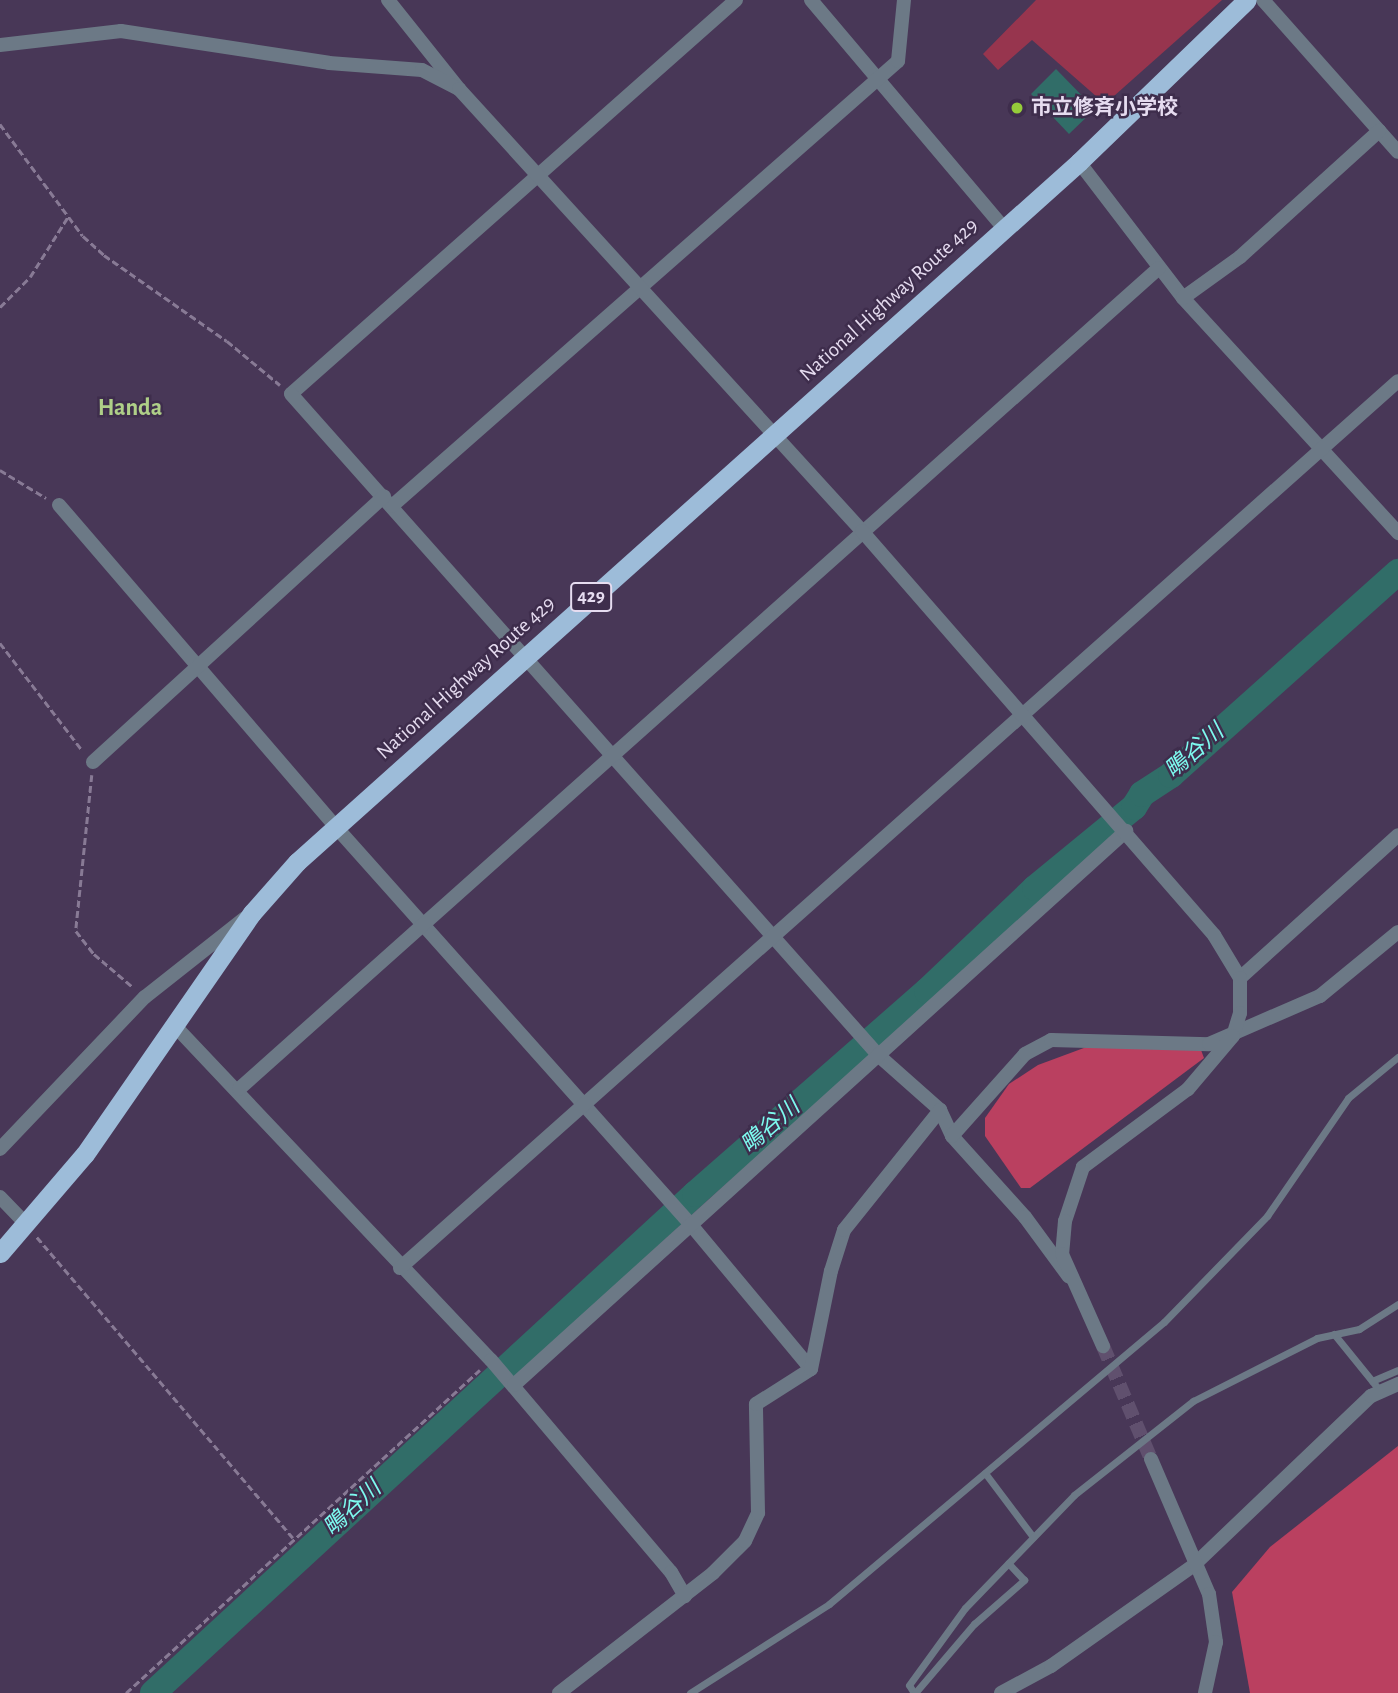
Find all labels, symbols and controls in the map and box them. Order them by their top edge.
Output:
place label: 市立修斉小学校 [1031,95,1178,121]
marker: 市立修斉小学校 [1009,100,1025,116]
street label: National Highway Route 429 [795,213,983,387]
district label: Handa [98,395,162,423]
road number: 429 [570,582,612,612]
street label: National Highway Route 429 [372,591,560,765]
water label: 鴫谷川 [1160,719,1230,785]
water label: 鴫谷川 [736,1094,806,1160]
water label: 鴫谷川 [318,1475,388,1543]

